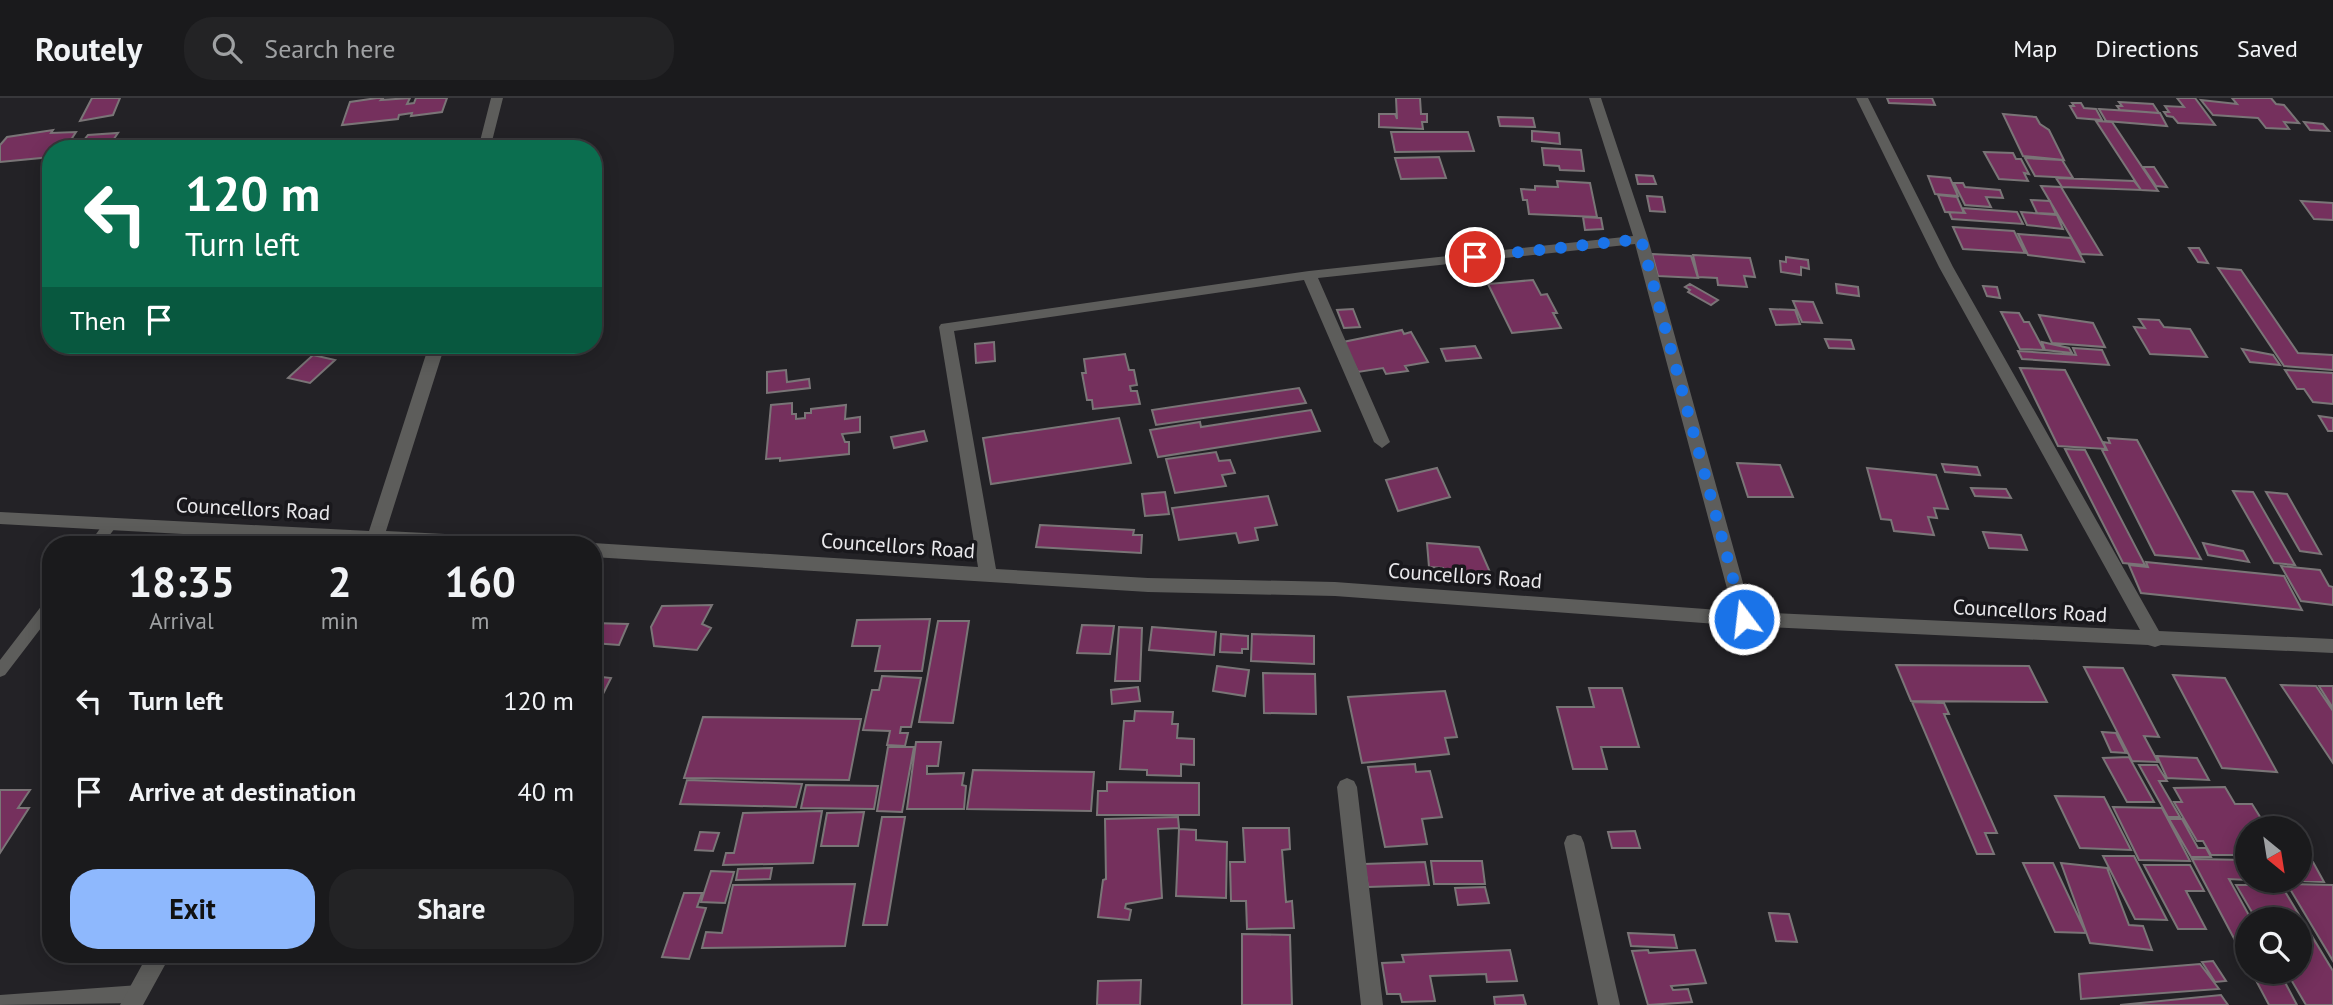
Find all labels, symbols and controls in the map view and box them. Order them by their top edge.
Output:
search box [184,17,674,80]
text: Routely [35,27,142,70]
icon: search [208,29,246,67]
text: Search here [264,32,395,65]
text: Map [2013,33,2057,64]
text: Directions [2095,33,2199,64]
text: Saved [2237,33,2298,64]
text: 120 m [185,161,320,225]
icon: left [70,168,161,259]
text: Turn left [185,223,300,265]
pin [1445,227,1505,287]
icon: arrive [1456,238,1494,276]
icon: arrive [140,301,178,339]
text: Then [70,304,126,337]
street label: Councellors Road [175,491,331,526]
street label: Councellors Road [820,527,976,564]
text: 18:35 [128,554,235,609]
text: 2 [328,554,351,609]
text: 160 [444,554,516,609]
street label: Councellors Road [1387,557,1543,594]
position arrow [1707,582,1781,656]
street label: Councellors Road [1952,593,2108,628]
text: Arrival [149,606,214,635]
text: min [321,606,358,635]
text: m [471,606,489,635]
icon: left [70,682,108,720]
text: Turn left [129,684,223,717]
text: 120 m [503,684,574,717]
icon: arrive [70,773,108,811]
text: Arrive at destination [129,775,356,808]
text: 40 m [518,775,574,808]
north arrow [2235,816,2312,892]
map controls [2235,816,2312,984]
button: Exit [70,869,315,949]
button: Share [329,869,574,949]
button: search [2235,907,2312,984]

